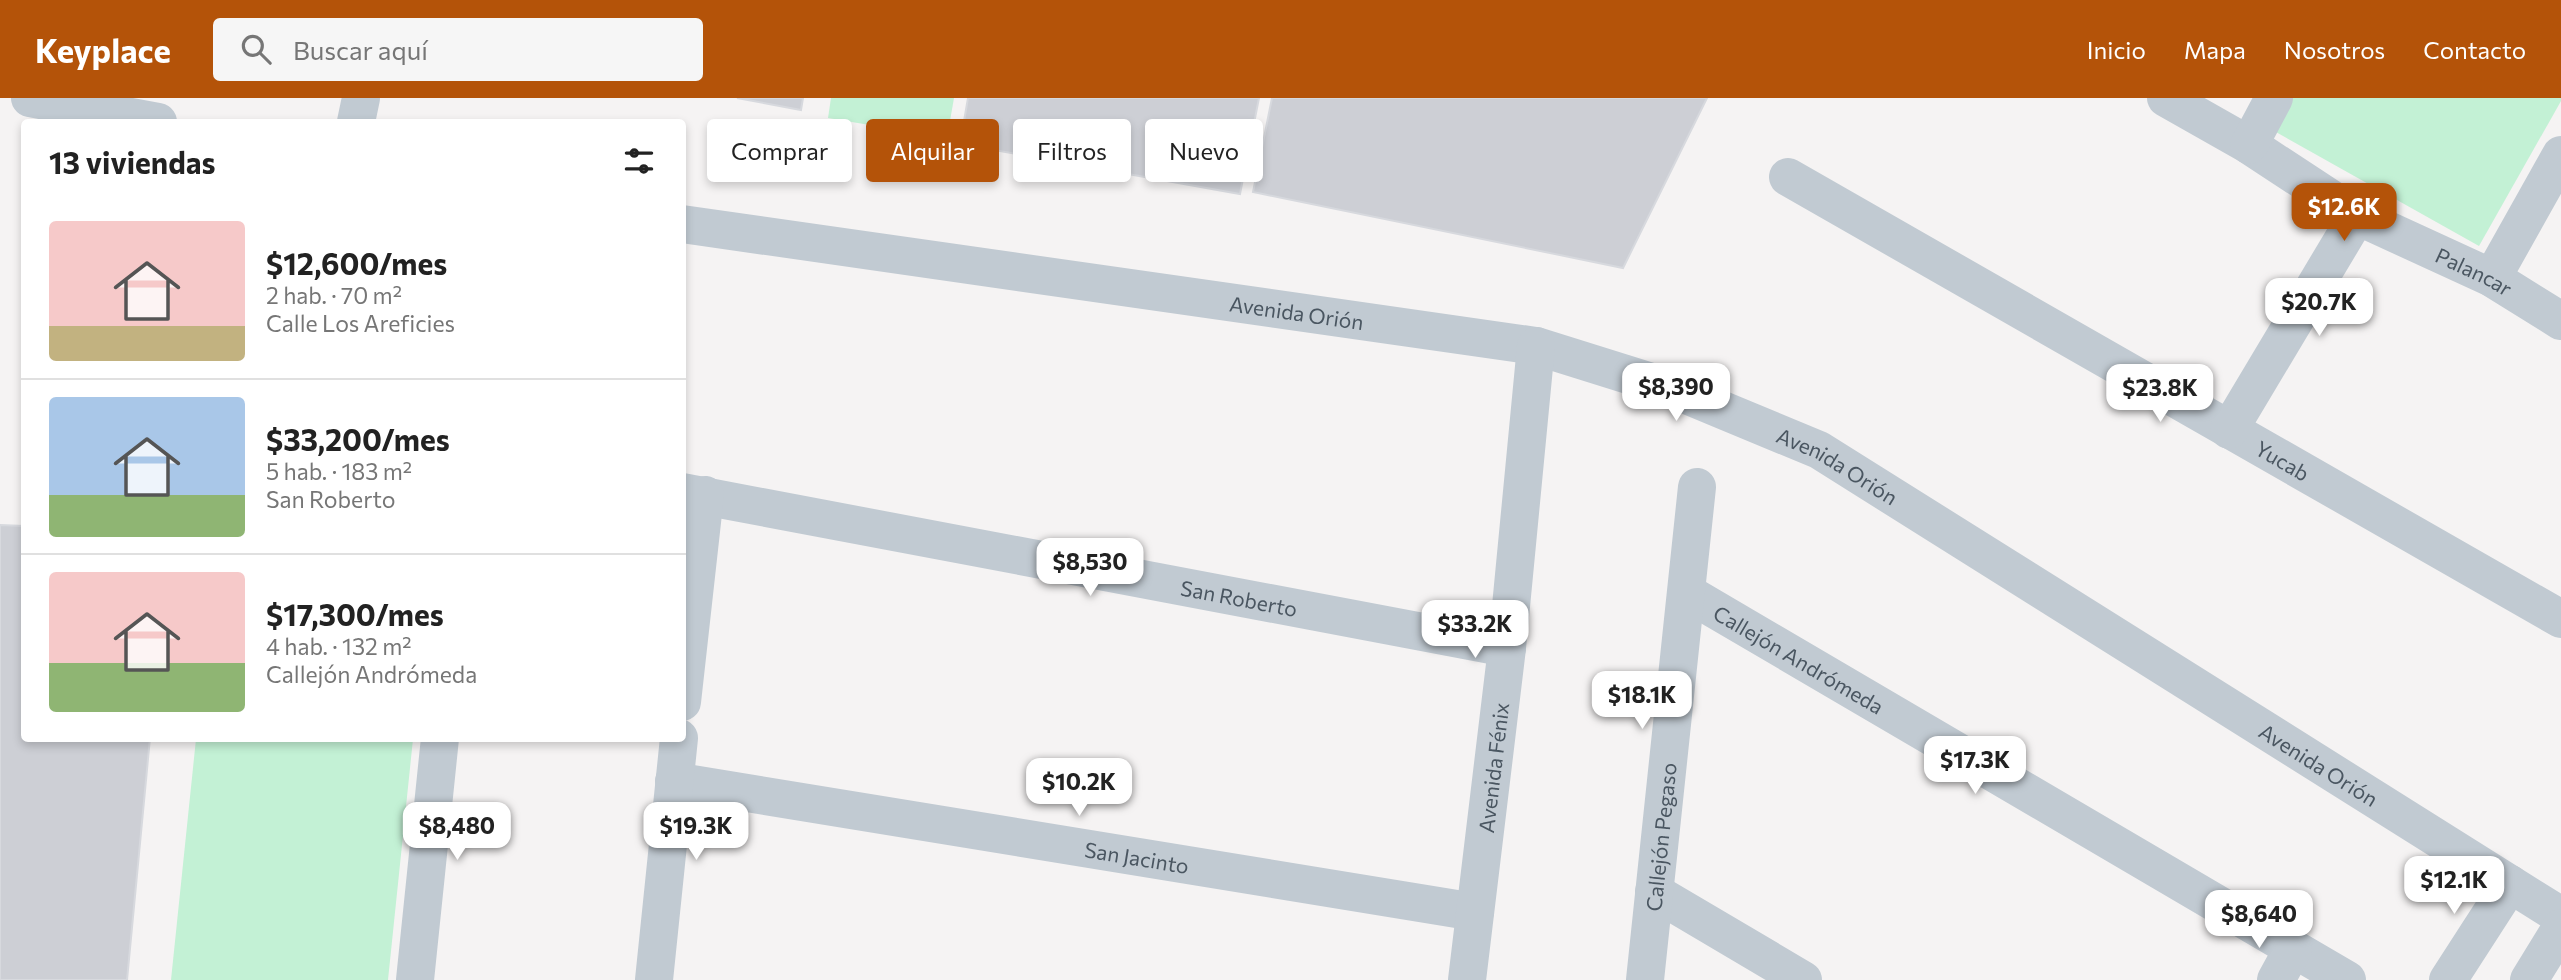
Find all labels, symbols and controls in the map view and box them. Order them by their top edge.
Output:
search box [213,18,703,81]
text: Keyplace [35,29,171,70]
icon: search [237,30,275,68]
text: Buscar aquí [293,34,428,65]
text: Inicio [2087,35,2146,64]
text: Mapa [2184,35,2246,64]
text: Nosotros [2284,35,2385,64]
text: Contacto [2423,35,2526,64]
chip: Comprar [707,119,852,182]
chip: Alquilar [866,119,999,182]
chip: Filtros [1013,119,1131,182]
chip: Nuevo [1145,119,1263,182]
icon: filters [620,142,658,180]
text: 13 viviendas [49,143,216,180]
pin: $12.6K [2287,184,2401,243]
text: $12.6K [2308,192,2380,220]
street label: Palancar [2432,241,2517,300]
text: $12,600/mes [266,244,447,281]
icon: home [105,249,189,333]
pin: $20.7K [2262,278,2376,338]
text: 2 hab. · 70 m² [266,281,402,309]
text: $20.7K [2281,287,2357,315]
street label: Avenida Orión [1228,290,1366,334]
text: Calle Los Areficies [266,309,455,337]
pin: $8,390 [1619,364,1733,423]
pin: $23.8K [2103,364,2217,424]
text: $8,390 [1638,372,1714,400]
text: $23.8K [2122,373,2198,401]
text: $33,200/mes [266,420,450,457]
street label: Avenida Orión [1773,422,1903,509]
icon: home [105,425,189,509]
street label: Yucab [2251,435,2314,485]
text: 5 hab. · 183 m² [266,457,412,485]
text: San Roberto [266,485,395,513]
pin: $8,530 [1033,538,1147,598]
text: $8,530 [1053,547,1127,575]
street label: San Roberto [1179,574,1300,621]
text: $17,300/mes [266,595,444,632]
street label: Callejón Andrómeda [1710,599,1889,718]
icon: home [105,600,189,684]
pin: $33.2K [1418,601,1532,660]
text: $33.2K [1438,609,1512,637]
text: 4 hab. · 132 m² [266,632,411,660]
text: Callejón Andrómeda [266,660,477,688]
pin: $18.1K [1585,672,1699,731]
text: $18.1K [1608,680,1676,708]
street label: Avenida Fénix [1472,701,1513,834]
street label: Avenida Orión [2255,717,2383,811]
pin: $17.3K [1918,736,2032,796]
text: $17.3K [1940,745,2010,773]
pin: $10.2K [1022,758,1136,818]
street label: Callejón Pegaso [1640,761,1680,912]
text: $10.2K [1042,767,1116,795]
pin: $8,480 [400,802,514,862]
pin: $19.3K [639,802,753,862]
text: $8,480 [419,811,495,839]
text: $19.3K [659,811,733,839]
street label: San Jacinto [1083,836,1191,878]
pin: $12.1K [2397,856,2511,916]
text: $12.1K [2420,865,2488,893]
pin: $8,640 [2202,890,2316,950]
text: $8,640 [2221,899,2297,927]

